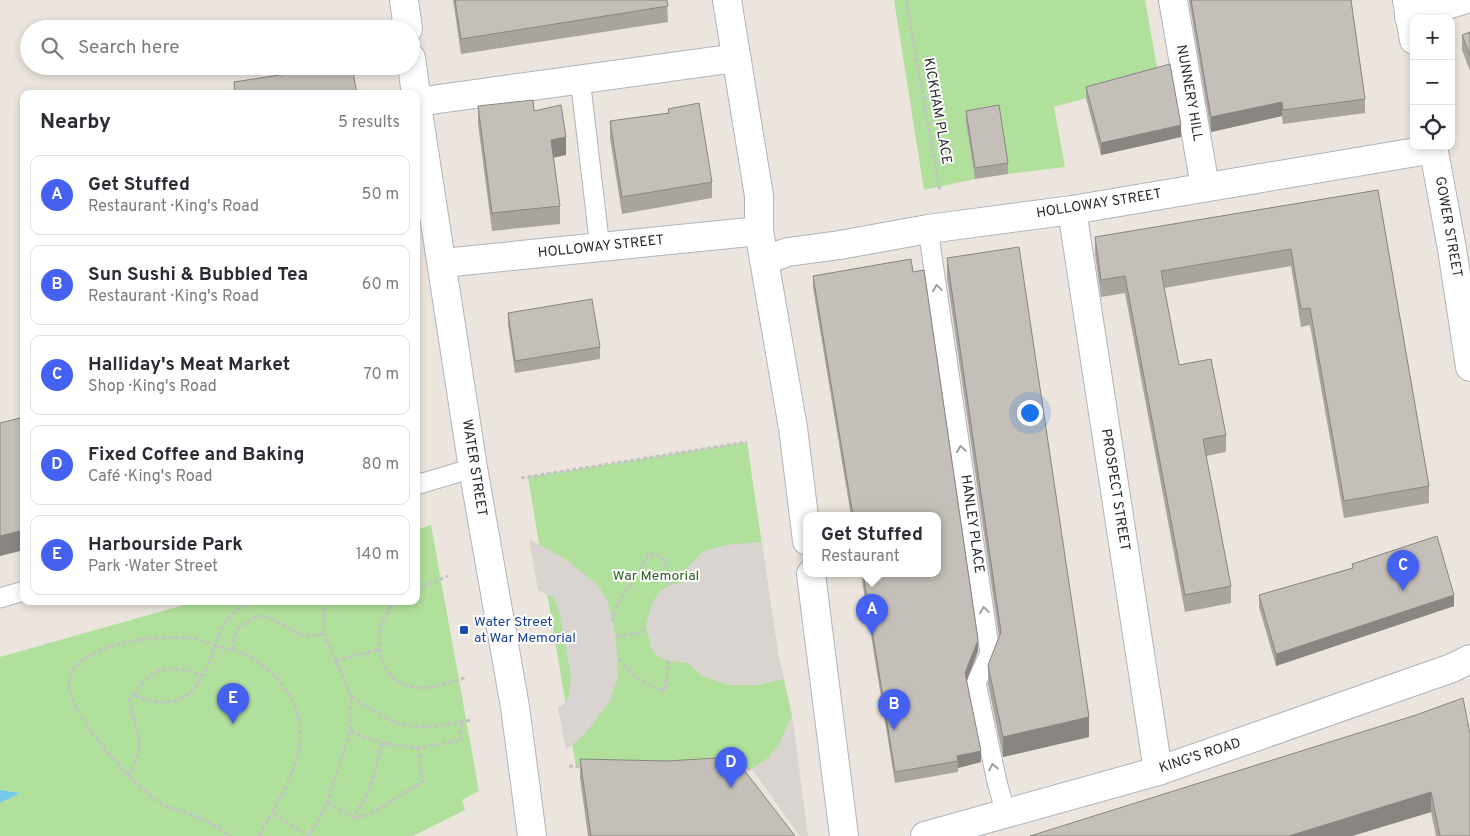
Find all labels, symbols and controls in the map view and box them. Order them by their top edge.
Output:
map controls [1410,15,1455,150]
button: + [1410,15,1455,60]
search box [20,20,420,75]
icon: search [38,34,66,62]
text: Search here [78,36,180,60]
street label: NUNNERY HILL [1172,43,1206,143]
street label: KICKHAM PLACE [919,56,955,166]
button: − [1410,60,1455,105]
button: locate [1410,105,1455,150]
text: Nearby [40,109,111,136]
text: 5 results [338,113,400,133]
text: Get Stuffed [88,173,190,197]
street label: GOWER STREET [1431,175,1465,279]
text: A [51,185,63,205]
text: 50 m [362,185,399,205]
street label: HOLLOWAY STREET [1035,186,1163,222]
text: Restaurant · King's Road [88,197,259,217]
street label: HOLLOWAY STREET [537,232,665,262]
text: Sun Sushi & Bubbled Tea [88,263,308,287]
text: B [51,275,63,295]
text: 60 m [362,275,399,295]
one-way arrow [933,284,943,292]
text: Restaurant · King's Road [88,287,259,307]
text: Halliday's Meat Market [88,353,290,377]
text: C [52,365,62,385]
text: 70 m [364,365,399,385]
text: Shop · King's Road [88,377,217,397]
your location [1017,400,1043,426]
street label: WATER STREET [458,418,490,518]
street label: PROSPECT STREET [1097,428,1133,552]
text: Fixed Coffee and Baking [88,443,304,467]
one-way arrow [956,445,967,453]
text: D [51,455,63,475]
text: 80 m [362,455,399,475]
text: Café · King's Road [88,467,212,487]
street label: HANLEY PLACE [957,474,987,574]
popup [803,512,941,577]
text: Get Stuffed [821,523,923,547]
text: Harbourside Park [88,533,243,557]
text: E [52,545,62,565]
text: 140 m [356,545,399,565]
text: Restaurant [821,547,900,567]
pin: C [1387,550,1419,591]
text: Park · Water Street [88,557,218,577]
park label: War Memorial [613,568,699,585]
pin: A [856,594,888,635]
one-way arrow [979,605,990,613]
place label: Water Street at War Memorial [474,614,576,647]
marker: Water Street at War Memorial [458,624,470,636]
pin: E [217,683,249,724]
pin: B [878,689,910,730]
street label: KING'S ROAD [1157,735,1243,777]
pin: D [715,747,747,788]
one-way arrow [989,763,999,771]

